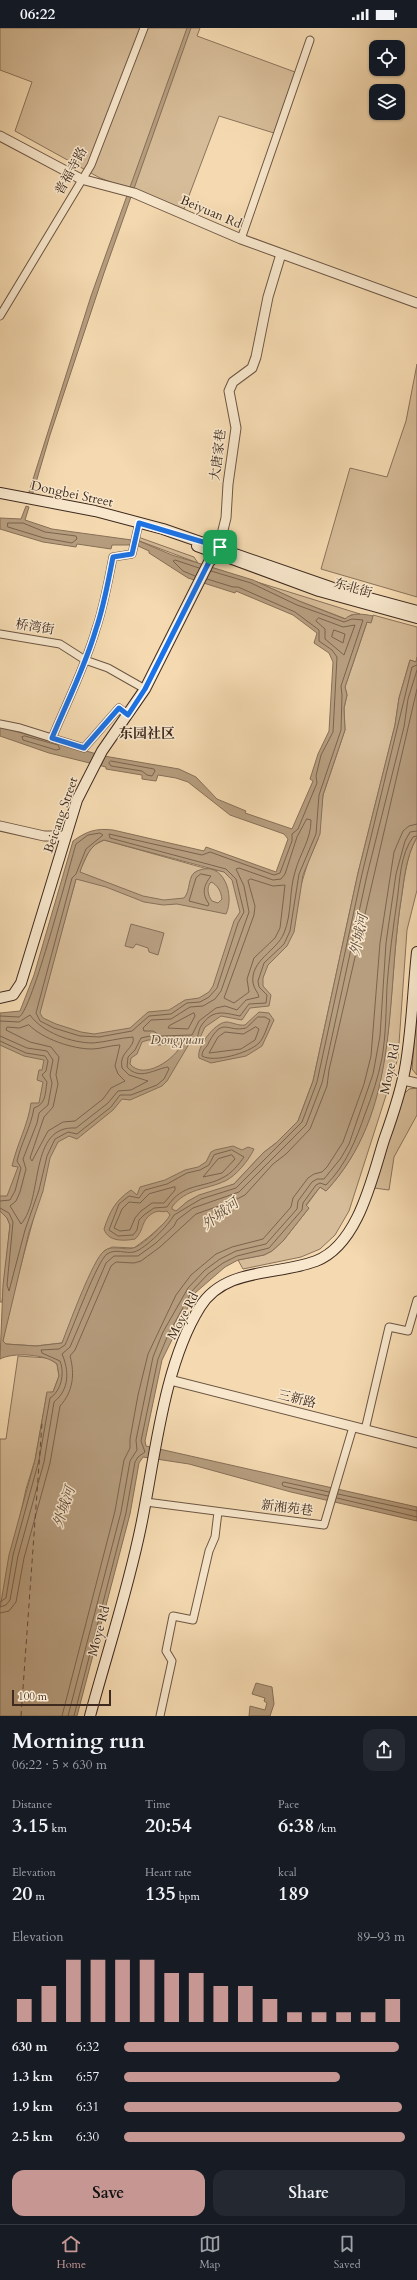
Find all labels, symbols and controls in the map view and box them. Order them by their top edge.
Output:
text: 06:22 [20,4,55,24]
map controls [369,40,405,120]
button: locate [369,40,405,76]
button: layers [369,84,405,120]
street label: 普福寺路 [51,144,91,198]
street label: Beiyuan Rd [178,191,244,233]
street label: 大唐家巷 [206,428,230,482]
street label: Dongbei Street [29,477,115,511]
pin [203,530,237,564]
icon: arrive [209,536,231,558]
street label: 东北街 [332,574,374,602]
street label: 桥湾街 [14,615,56,639]
district label: 东园社区 [119,724,175,743]
street label: Beicang Street [40,775,82,855]
water label: 外城河 [345,910,373,958]
park label: Dongyuan [150,1031,204,1049]
street label: Moye Rd [376,1042,404,1096]
water label: 外城河 [198,1192,245,1234]
street label: Moye Rd [163,1289,203,1343]
street label: 三新路 [276,1386,318,1412]
water label: 外城河 [48,1481,80,1530]
street label: 新湘苑巷 [260,1496,314,1520]
street label: Moye Rd [84,1604,114,1658]
scale bar [12,1688,111,1707]
text: 100 m [18,1689,47,1704]
text: Morning run [12,1726,145,1756]
button: share [363,1729,405,1771]
text: 06:22 · 5 × 630 m [12,1756,107,1774]
text: Distance [12,1797,52,1812]
text: Time [145,1797,170,1812]
text: Pace [278,1797,299,1812]
text: 3.15 [12,1812,49,1839]
text: 20:54 [145,1812,192,1839]
text: 6:38 [278,1812,315,1839]
text: km [49,1821,67,1836]
text: /km [315,1821,336,1836]
text: Elevation [12,1865,56,1880]
text: Heart rate [145,1865,192,1880]
text: kcal [278,1865,296,1880]
text: 20 [12,1880,33,1907]
text: 135 [145,1880,176,1907]
text: 189 [278,1880,309,1907]
text: m [33,1889,45,1904]
text: bpm [176,1889,200,1904]
text: Elevation [12,1928,64,1946]
text: 89–93 m [357,1928,405,1946]
text: 630 m [12,2038,47,2056]
text: 6:32 [76,2038,99,2056]
text: 1.3 km [12,2068,53,2086]
text: 6:57 [76,2068,99,2086]
text: 1.9 km [12,2098,53,2116]
text: 6:31 [76,2098,99,2116]
text: 2.5 km [12,2128,53,2146]
text: 6:30 [76,2128,99,2146]
button: Save [12,2170,205,2216]
button: Share [213,2170,405,2216]
tab: Home [56,2233,86,2272]
tab: Map [199,2233,221,2272]
tab: Saved [334,2233,361,2272]

